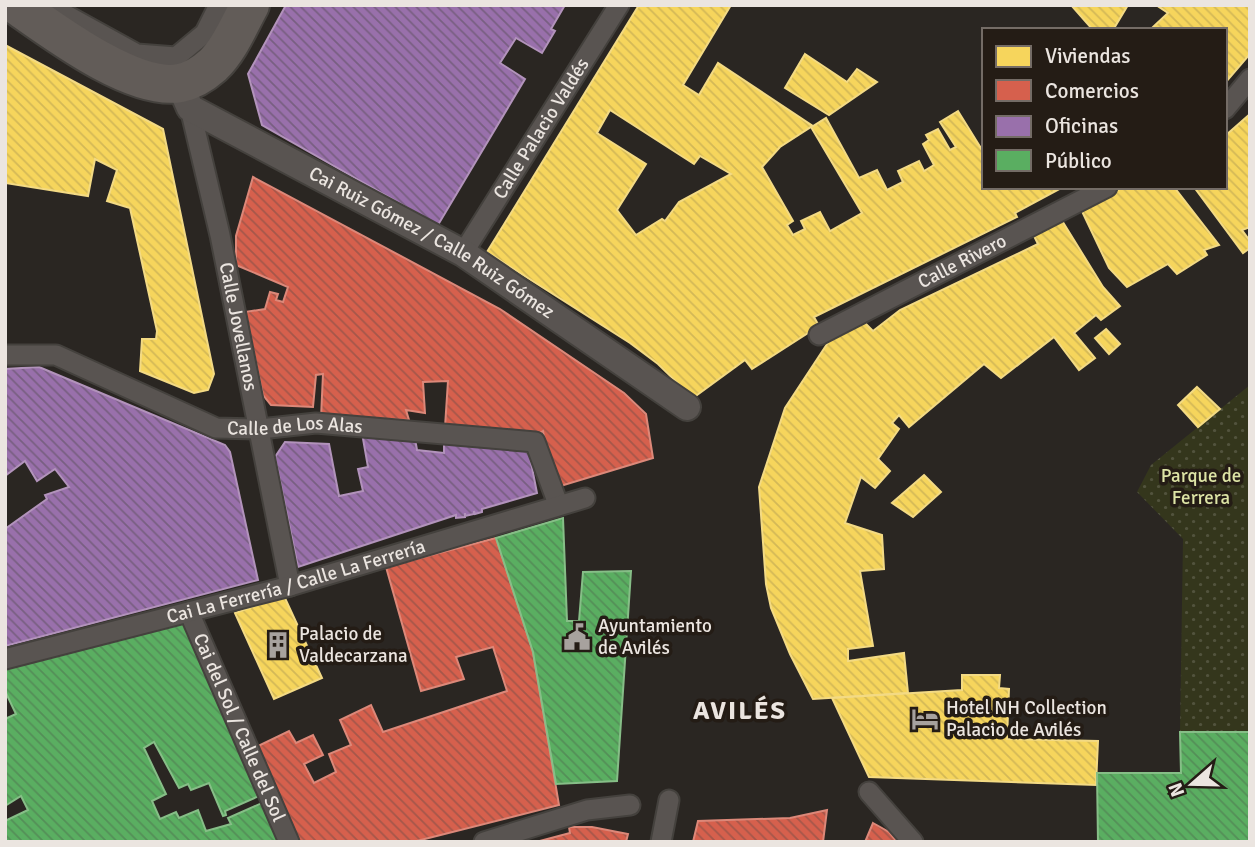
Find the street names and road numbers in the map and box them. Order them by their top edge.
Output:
street label: Calle Palacio Valdés [488,54,595,204]
street label: Cai Ruiz Gómez / Calle Ruiz Gómez [305,161,559,324]
street label: Calle Rivero [914,229,1011,294]
street label: Calle Jovellanos [214,260,263,393]
street label: Calle de Los Alas [227,411,364,441]
street label: Cai La Ferrería / Calle La Ferrería [164,534,428,629]
street label: Cai del Sol / Calle del Sol [188,630,291,825]

